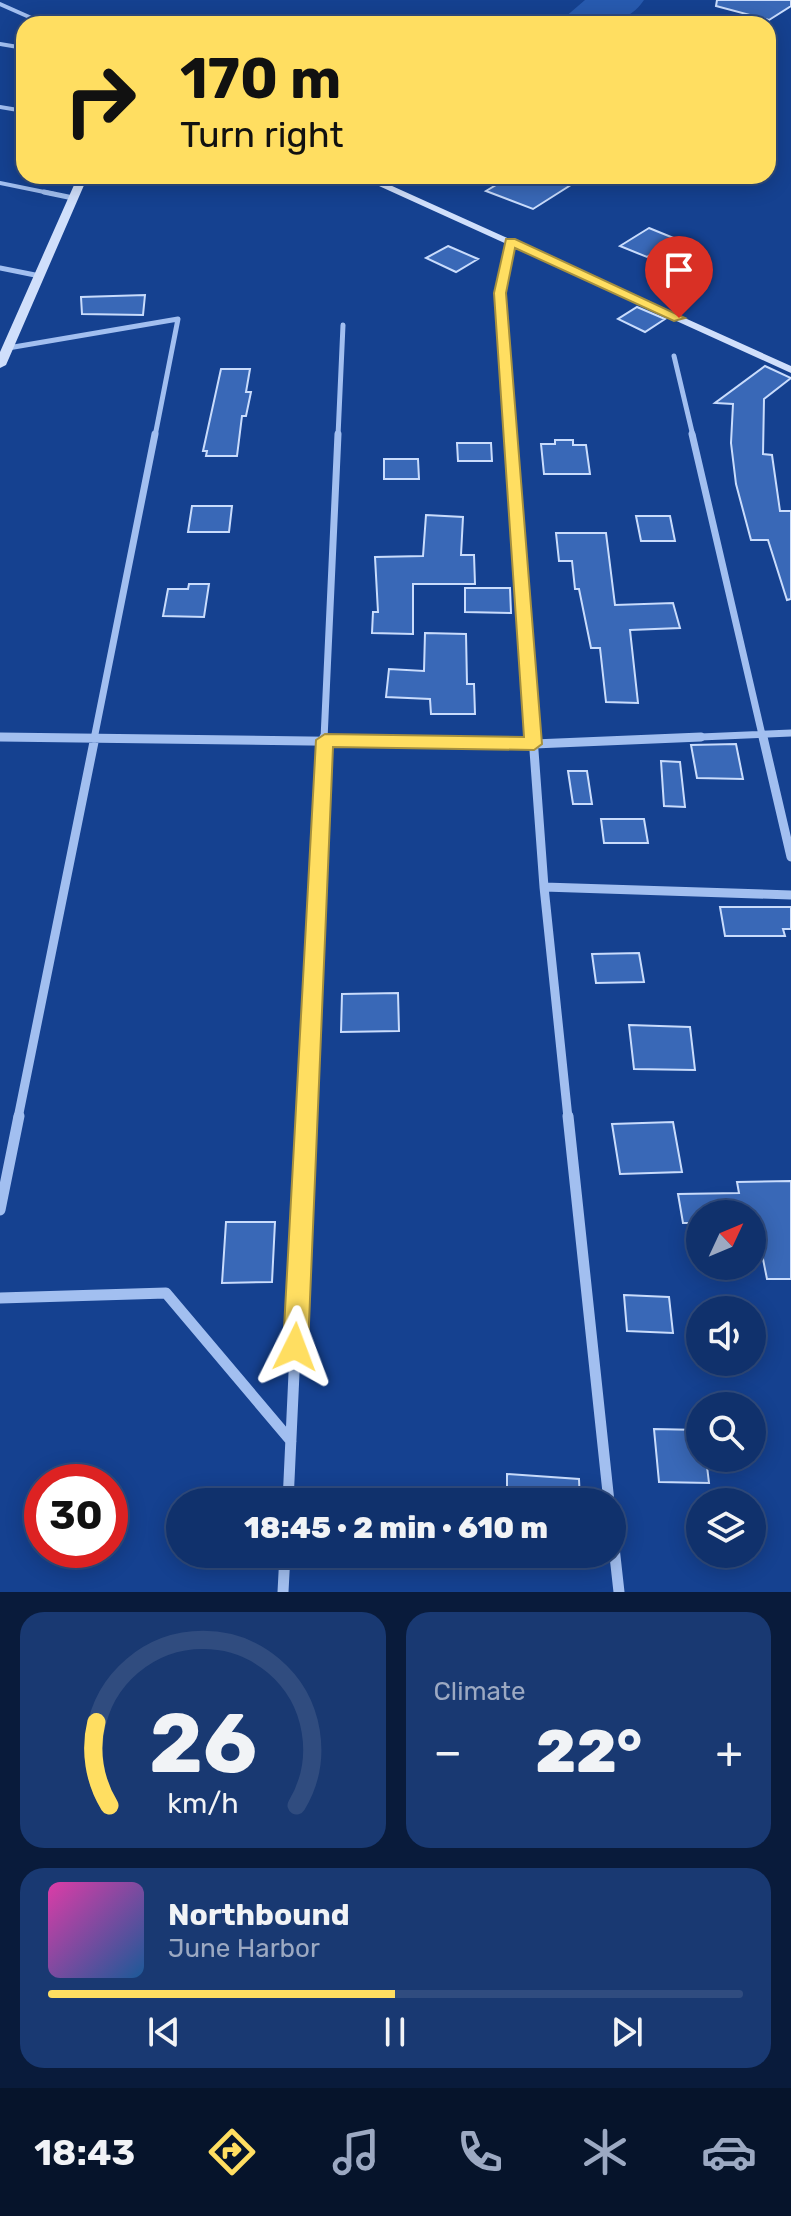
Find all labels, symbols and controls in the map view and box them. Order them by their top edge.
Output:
text: 170 m [180,46,341,112]
icon: right [48,48,152,152]
text: Turn right [180,113,344,156]
pin [645,236,713,318]
icon: arrive [657,248,701,292]
north arrow [686,1200,766,1280]
map controls [686,1200,766,1568]
button: sound [686,1296,766,1376]
position arrow [253,1305,337,1389]
button: search [686,1392,766,1472]
speed limit sign: 30 [24,1464,128,1568]
button: layers [686,1488,766,1568]
text: 18:45 · 2 min · 610 m [244,1510,548,1546]
text: Climate [434,1676,526,1707]
text: 26 [149,1694,257,1793]
text: 22° [536,1716,642,1787]
text: − [434,1726,462,1778]
text: + [716,1726,743,1778]
text: km/h [167,1786,238,1820]
text: Northbound [168,1897,350,1933]
text: June Harbor [168,1933,320,1964]
icon: previous [142,2010,186,2054]
icon: pause [373,2010,417,2054]
icon: next [605,2010,649,2054]
icon: directions [204,2124,260,2180]
icon: music [328,2124,384,2180]
icon: phone [452,2124,508,2180]
icon: climate [577,2124,633,2180]
icon: car [701,2124,757,2180]
text: 18:43 [34,2131,135,2174]

